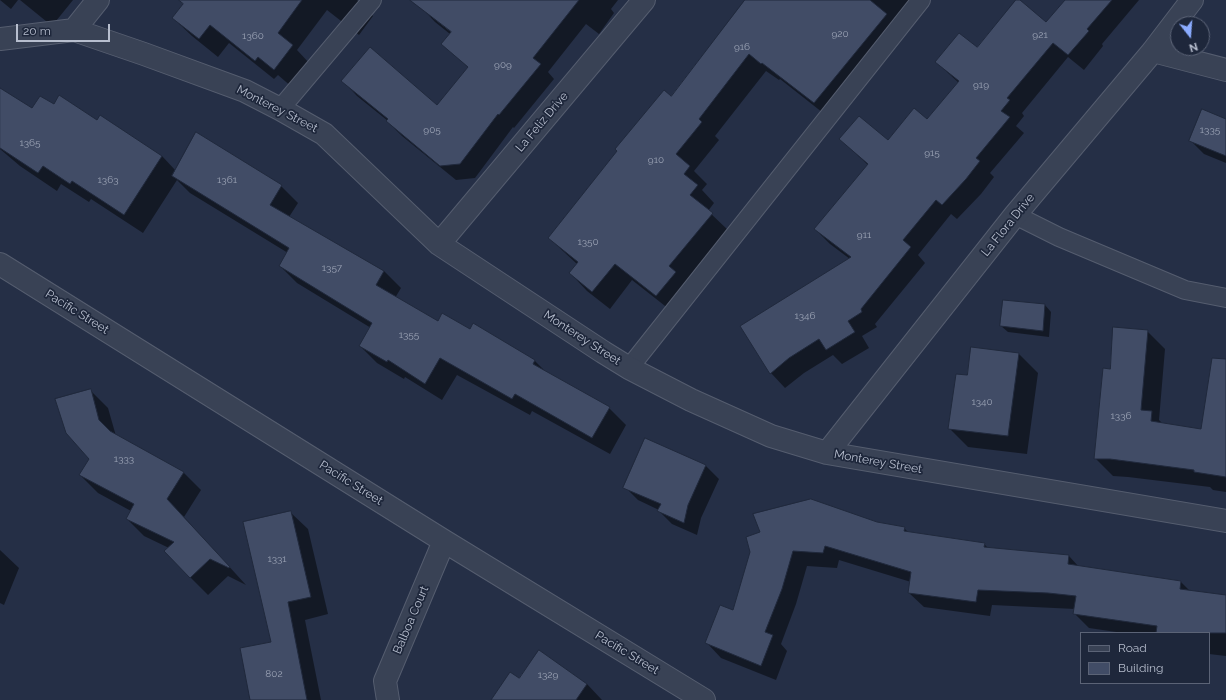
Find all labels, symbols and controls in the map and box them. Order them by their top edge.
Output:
scale bar [18,16,112,42]
north arrow [1170,16,1210,56]
text: 20 m [23,24,51,38]
house number: 920 [831,28,849,40]
house number: 921 [1032,29,1048,41]
house number: 1360 [242,30,264,42]
text: N [1187,40,1199,54]
house number: 916 [734,41,750,53]
house number: 909 [494,59,512,71]
house number: 919 [973,79,989,91]
street label: Monterey Street [234,82,320,136]
street label: La Feliz Drive [513,89,571,155]
house number: 905 [423,124,441,136]
house number: 1335 [1200,124,1220,136]
house number: 1365 [19,137,41,149]
house number: 915 [924,147,940,159]
house number: 910 [648,154,664,166]
house number: 1363 [98,174,118,186]
house number: 1361 [217,174,237,186]
street label: La Flora Drive [978,191,1038,259]
house number: 911 [857,229,871,241]
house number: 1350 [577,236,599,248]
house number: 1357 [322,262,342,274]
street label: Pacific Street [43,287,111,337]
street label: Monterey Street [541,308,623,368]
house number: 1346 [794,310,816,322]
house number: 1355 [399,329,419,341]
house number: 1340 [971,396,993,408]
house number: 1336 [1111,410,1131,422]
street label: Monterey Street [833,447,923,477]
house number: 1333 [114,453,134,465]
street label: Pacific Street [317,458,385,508]
house number: 1331 [267,553,287,565]
street label: Balboa Court [390,584,432,656]
street label: Pacific Street [592,628,662,678]
legend [1080,632,1210,684]
text: Road [1118,641,1147,655]
text: Building [1118,661,1164,675]
house number: 802 [265,668,283,680]
house number: 1329 [538,669,558,681]

